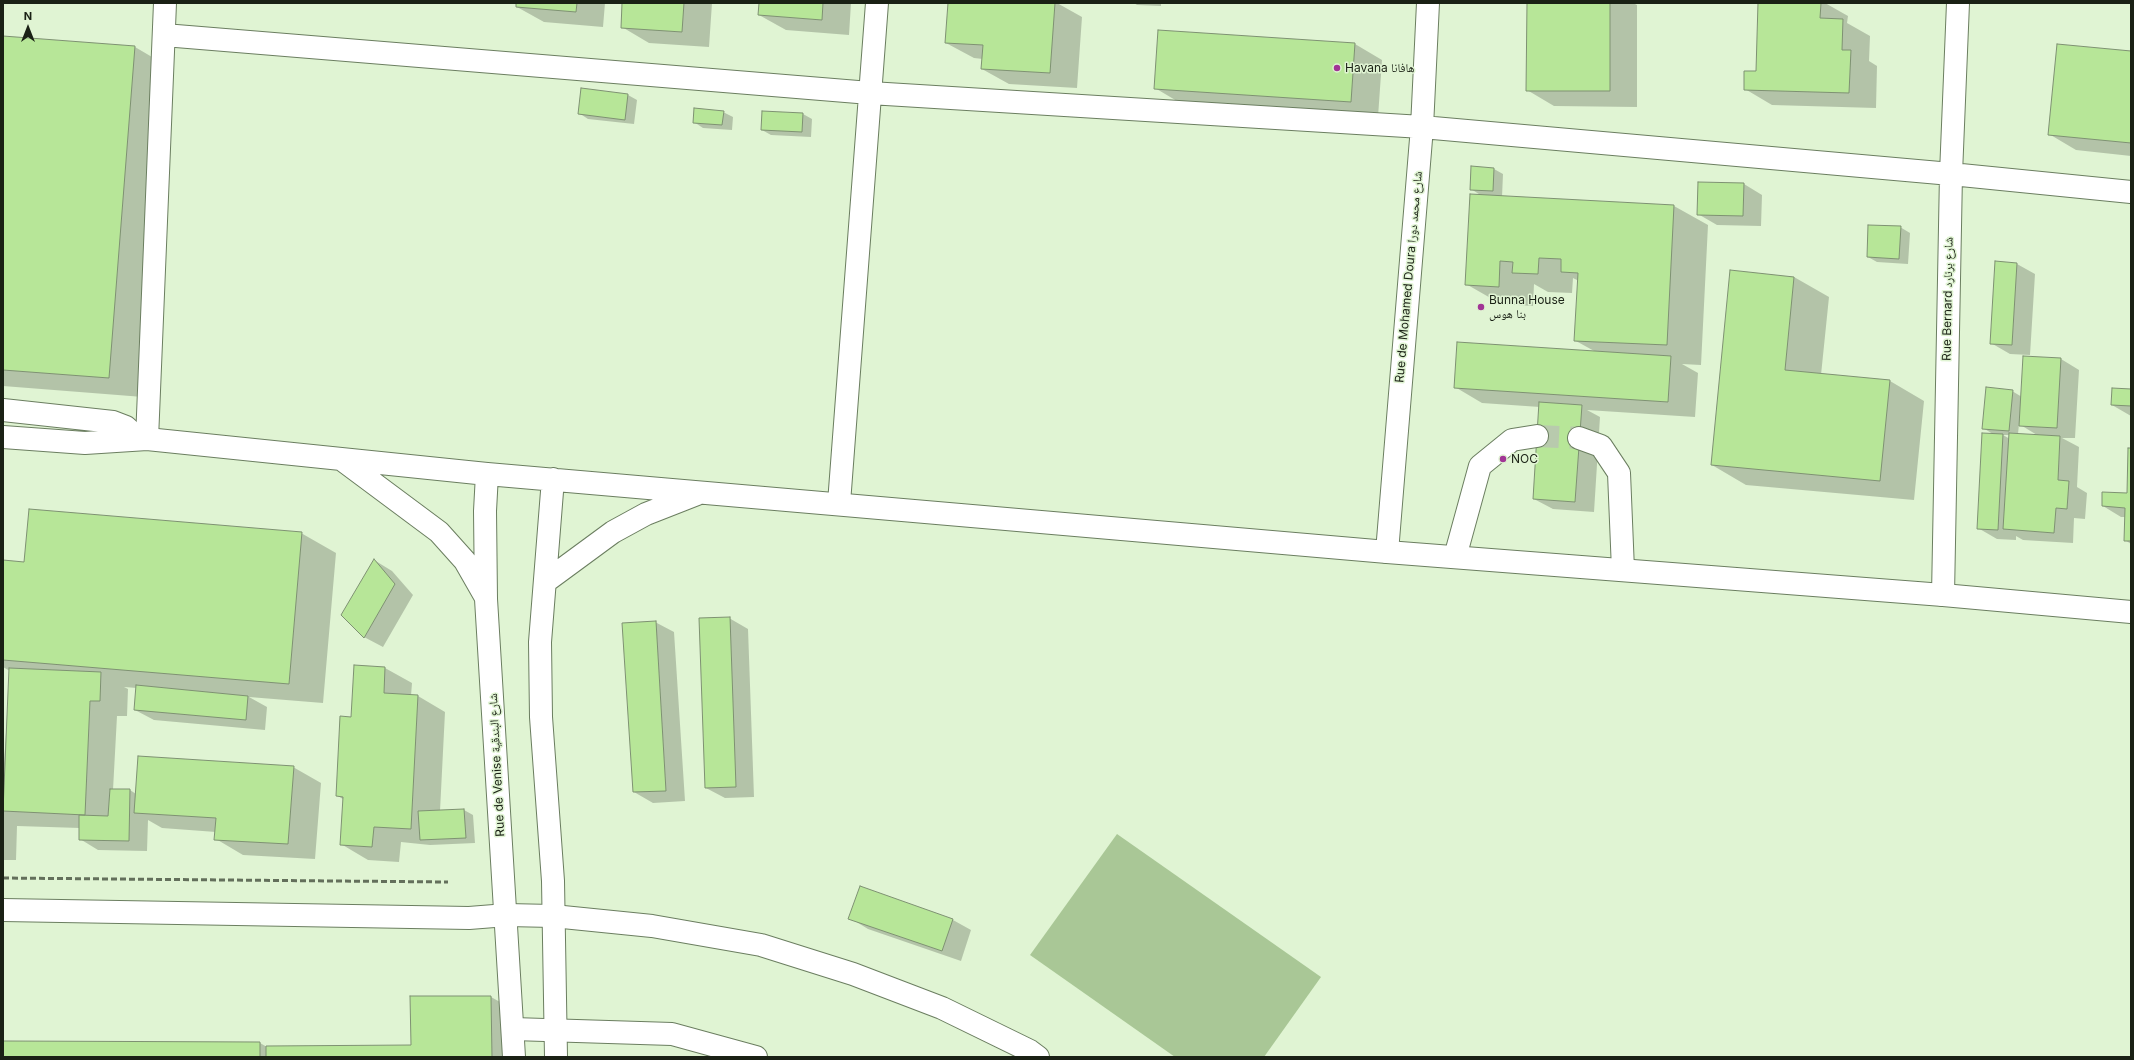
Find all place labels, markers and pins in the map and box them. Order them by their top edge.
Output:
place label: Havana هافانا [1345,61,1415,75]
marker: Havana هافانا [1332,63,1342,73]
place label: Bunna House بنا هوس [1489,293,1565,321]
marker: Bunna House بنا هوس [1476,302,1486,312]
place label: NOC [1511,452,1538,466]
marker: NOC [1498,454,1508,464]

